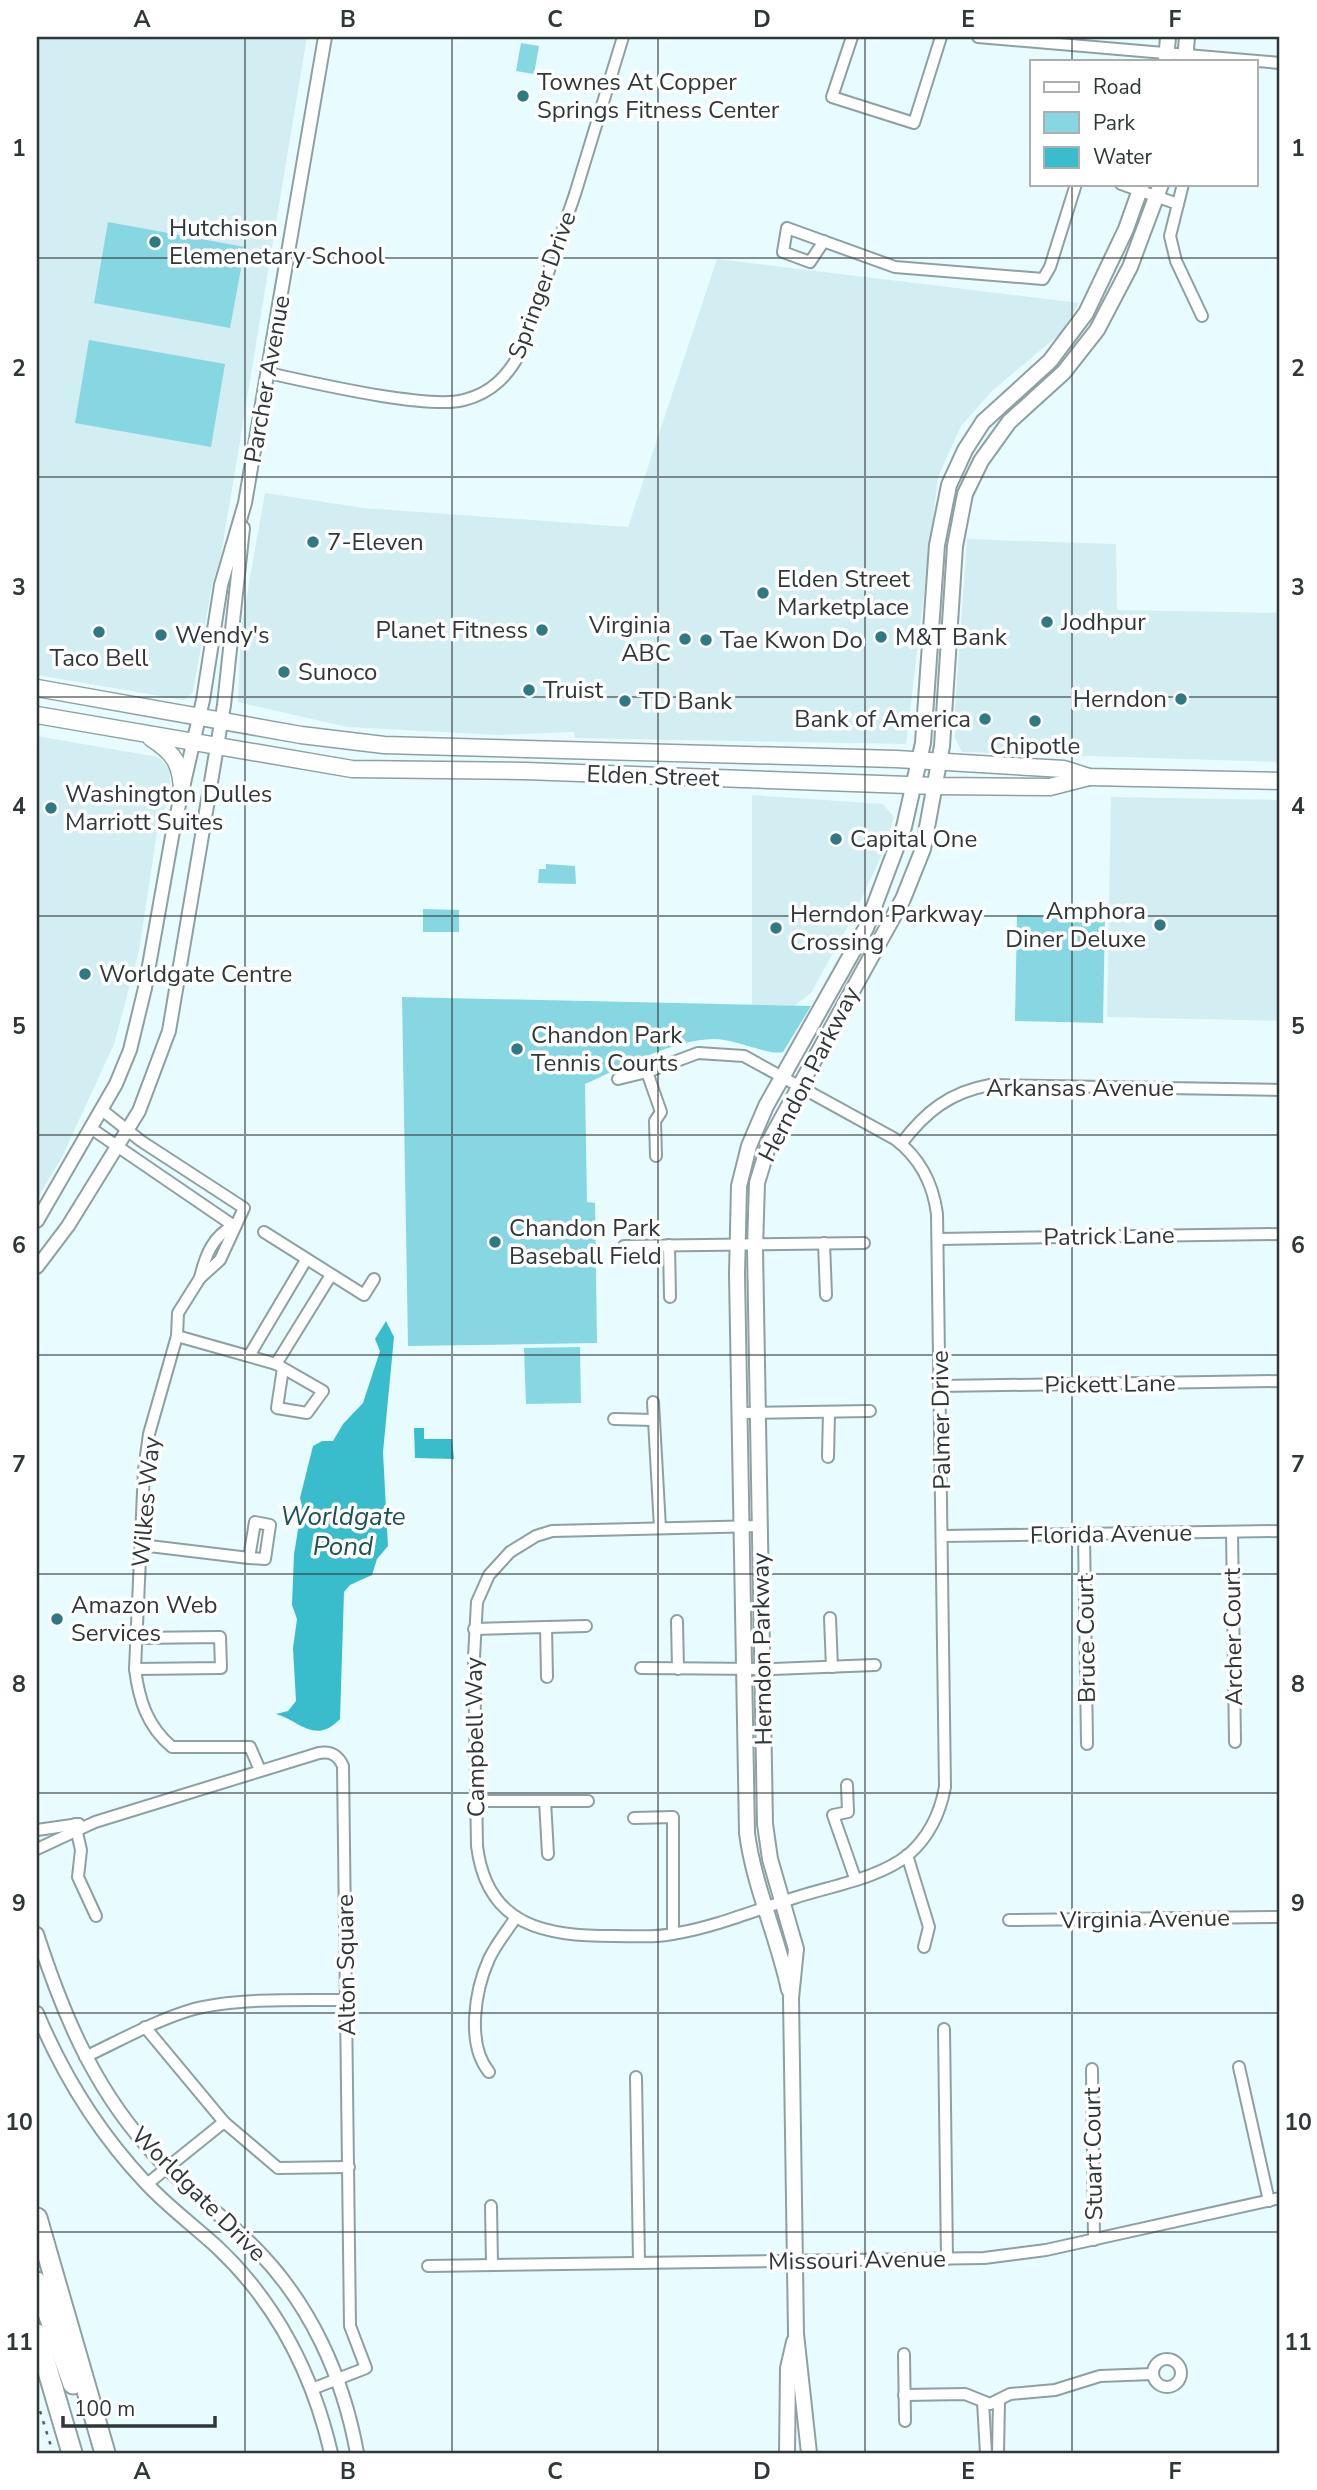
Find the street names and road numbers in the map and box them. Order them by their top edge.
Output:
street label: Springer Drive [500,207,584,363]
street label: Parcher Avenue [237,293,297,465]
street label: Elden Street [586,758,721,794]
street label: Herndon Parkway [751,980,867,1167]
street label: Arkansas Avenue [986,1072,1174,1104]
street label: Patrick Lane [1043,1219,1175,1253]
street label: Palmer Drive [924,1350,958,1490]
street label: Pickett Lane [1044,1367,1176,1401]
street label: Wilkes Way [124,1435,168,1569]
street label: Florida Avenue [1030,1517,1192,1551]
street label: Herndon Parkway [744,1552,780,1746]
street label: Archer Court [1216,1567,1250,1706]
street label: Bruce Court [1069,1574,1103,1703]
street label: Campbell Way [458,1656,492,1817]
street label: Alton Square [329,1894,363,2036]
street label: Virginia Avenue [1059,1902,1230,1936]
street label: Stuart Court [1076,2087,1110,2221]
street label: Worldgate Drive [124,2119,274,2269]
street label: Missouri Avenue [768,2242,946,2278]

